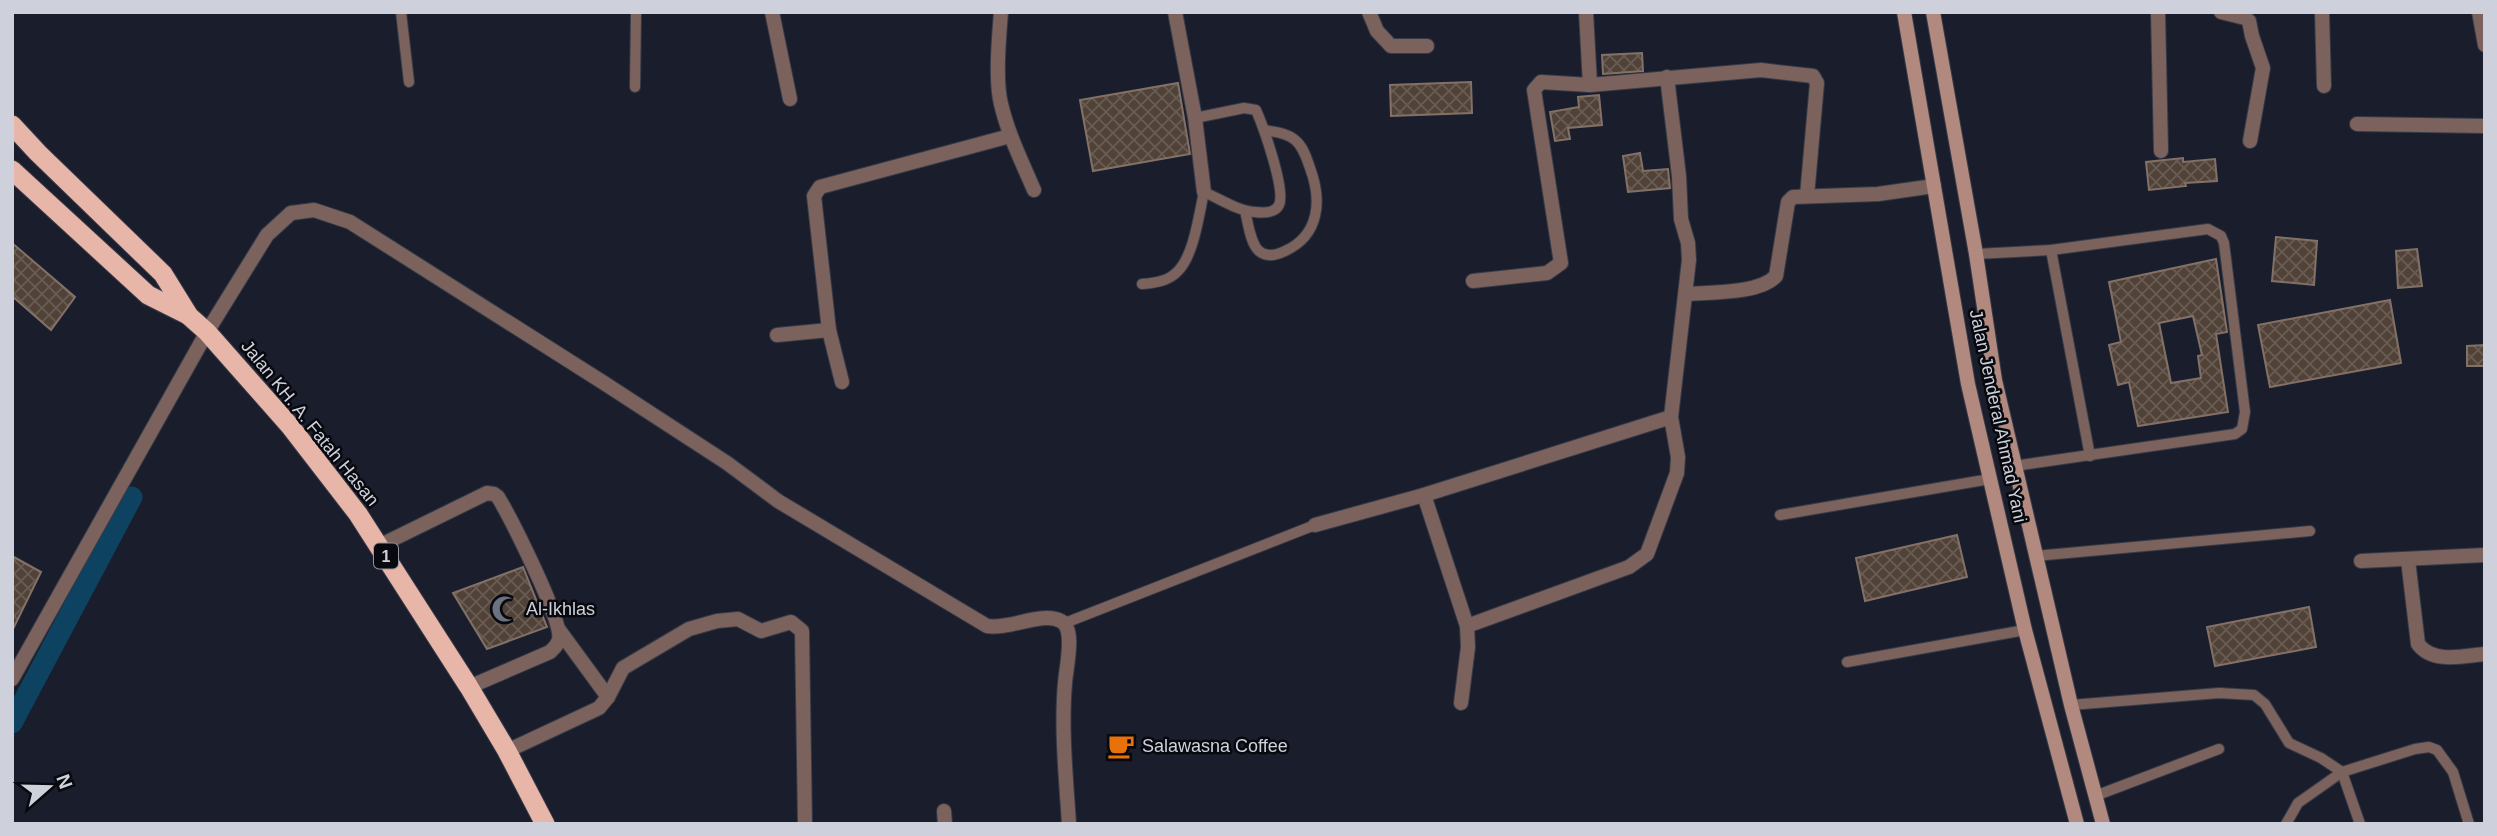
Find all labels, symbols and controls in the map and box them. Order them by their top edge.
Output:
street label: Jalan Jenderal Ahmad Yani [1966,308,2030,524]
street label: Jalan KH. A. Fatah Hasan [237,336,383,510]
road number: 1 [374,544,398,568]
mosque icon: Al-Ikhlas [490,594,520,624]
place label: Al-Ikhlas [526,599,595,619]
cafe icon: Salawasna Coffee [1106,731,1136,761]
place label: Salawasna Coffee [1142,736,1288,756]
north arrow [14,752,84,822]
text: N [52,771,77,791]

